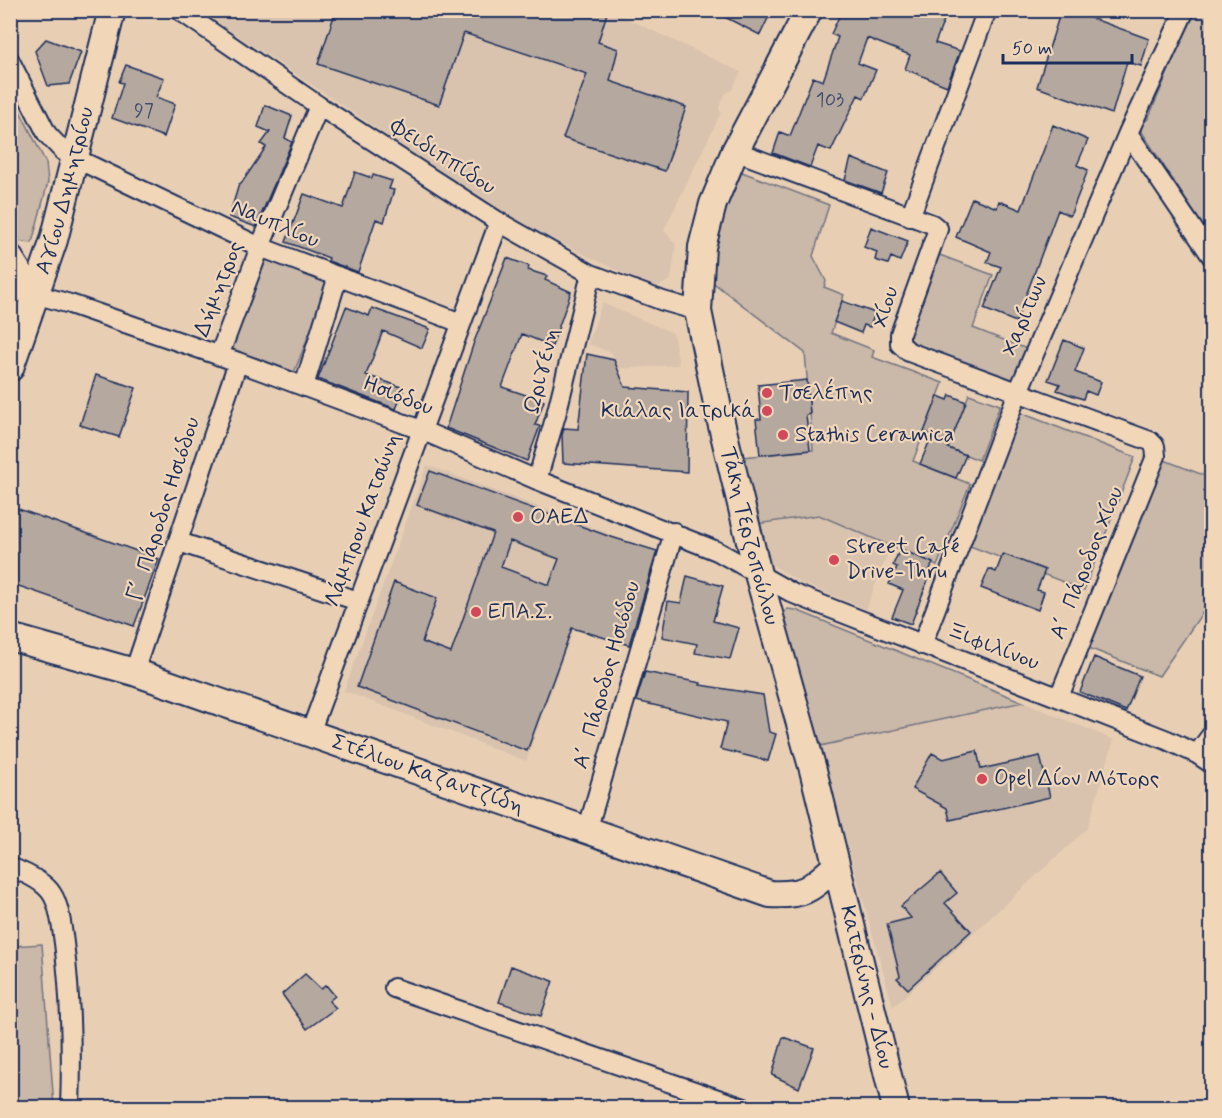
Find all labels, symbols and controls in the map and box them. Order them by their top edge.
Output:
scale bar [1003,27,1132,65]
text: 50 m [1012,37,1052,61]
house number: 103 [816,87,844,114]
house number: 97 [134,98,154,125]
street label: Αγίου Δημητρίου [29,104,101,278]
street label: Φειδιππίδου [384,112,501,202]
street label: Ναυπλίου [227,193,323,255]
street label: Δήμητρος [188,237,250,341]
street label: Χαρίτων [996,272,1054,360]
street label: Χίου [867,283,905,331]
street label: Ωριγένη [517,324,566,417]
street label: Ησιόδου [359,370,437,422]
place label: Τσελέπης [779,378,873,407]
marker: Τσελέπης [760,386,774,400]
place label: Κιάλας Ιατρικά [601,397,755,425]
marker: Κιάλας Ιατρικά [760,404,774,418]
street label: Γ΄ Πάροδος Ησιόδου [121,413,207,605]
place label: Stathis Ceramica [795,421,954,449]
marker: Stathis Ceramica [776,428,790,442]
street label: Λάμπρου Κατσώνη [319,429,407,611]
street label: Τάκη Τερζοπούλου [714,444,786,628]
street label: Α΄ Πάροδος Χίου [1044,482,1130,644]
place label: ΟΑΕΔ [530,503,589,531]
marker: ΟΑΕΔ [511,510,525,524]
place label: Street Café Drive-Thru [846,533,959,586]
marker: Street Café Drive-Thru [827,553,841,567]
street label: Α΄ Πάροδος Ησιόδου [567,578,647,772]
place label: ΕΠΑ.Σ. [488,598,552,626]
marker: ΕΠΑ.Σ. [469,605,483,619]
street label: Ξιφιλίνου [943,617,1043,677]
street label: Στέλιου Καζαντζίδη [328,728,528,821]
place label: Opel Δίον Μότορς [994,765,1159,793]
marker: Opel Δίον Μότορς [975,772,989,786]
street label: Κατερίνης - Δίου [833,902,900,1072]

